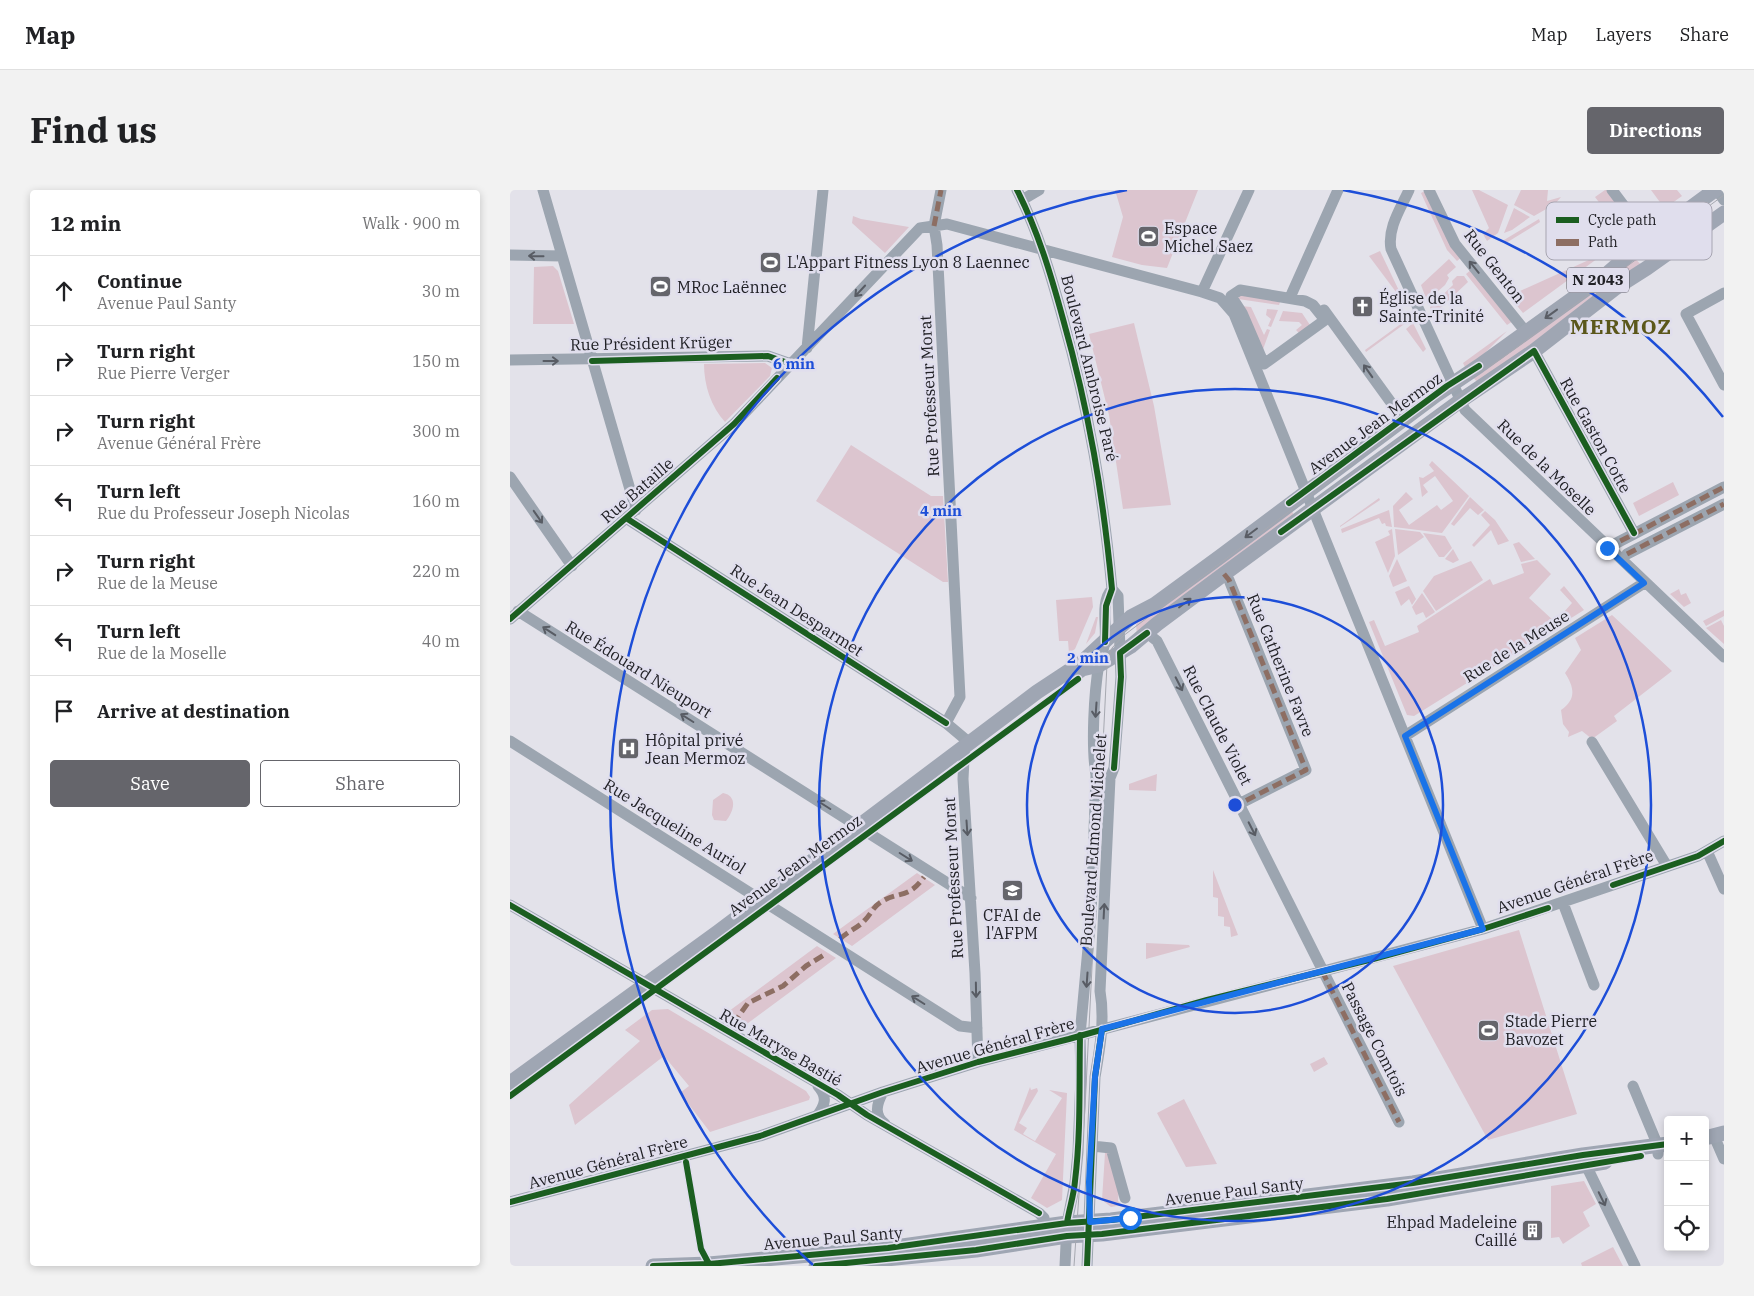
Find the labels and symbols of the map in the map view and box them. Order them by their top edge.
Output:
legend [1546,202,1712,260]
text: Cycle path [1588,211,1657,229]
place label: Espace Michel Saez [1164,218,1253,256]
sports icon: Espace Michel Saez [1136,225,1160,249]
street label: Rue Genton [1460,225,1530,307]
text: Path [1588,233,1618,251]
sports icon: L'Appart Fitness Lyon 8 Laennec [759,250,783,274]
one-way arrow [528,251,544,260]
place label: L'Appart Fitness Lyon 8 Laennec [787,252,1030,272]
one-way arrow [1468,261,1479,274]
road number: N 2043 [1567,268,1629,292]
street label: Boulevard Ambroise Paré [1057,273,1123,463]
sports icon: MRoc Laënnec [649,275,673,299]
place label: MRoc Laënnec [677,277,787,297]
one-way arrow [854,285,866,298]
place label: Église de la Sainte-Trinité [1379,287,1484,326]
church icon: Église de la Sainte-Trinité [1351,295,1375,319]
one-way arrow [1545,309,1558,320]
district label: MERMOZ [1570,312,1672,340]
street label: Rue Professeur Morat [915,314,943,477]
street label: Rue Président Krüger [570,332,732,354]
text: 6 min [773,354,815,373]
one-way arrow [542,356,559,366]
one-way arrow [1363,364,1373,378]
street label: Avenue Jean Mermoz [1304,368,1446,478]
street label: Rue Gaston Cotte [1556,374,1636,496]
street label: Rue de la Moselle [1493,415,1601,519]
street label: Rue Bataille [597,453,677,527]
text: 4 min [920,501,962,520]
one-way arrow [533,509,543,523]
one-way arrow [1245,528,1258,539]
route end [1596,537,1619,560]
street label: Rue Jean Desparmet [727,560,867,661]
street label: Rue Catherine Favre [1243,590,1319,740]
one-way arrow [1178,597,1191,608]
street label: Rue de la Meuse [1459,605,1573,687]
street label: Rue Édouard Nieuport [562,615,717,722]
one-way arrow [543,626,557,636]
text: 2 min [1067,648,1109,667]
street label: Rue Claude Violet [1179,662,1257,789]
one-way arrow [1175,676,1184,691]
one-way arrow [1091,702,1101,718]
one-way arrow [680,713,694,723]
place label: Hôpital privé Jean Mermoz [645,730,745,768]
street label: Boulevard Edmond Michelet [1076,733,1110,947]
hospital icon: Hôpital privé Jean Mermoz [617,737,641,761]
street label: Rue Jacqueline Auriol [600,774,750,878]
street label: Rue Professeur Morat [939,796,967,959]
centre of rings [1226,796,1244,814]
one-way arrow [817,800,831,810]
street label: Avenue Jean Mermoz [724,810,866,920]
one-way arrow [963,820,972,836]
one-way arrow [1247,822,1257,837]
street label: Avenue Général Frère [1494,845,1656,917]
one-way arrow [899,852,913,862]
school or university icon: CFAI de l'AFPM [1000,879,1024,903]
one-way arrow [1100,903,1109,919]
place label: CFAI de l'AFPM [983,905,1041,943]
one-way arrow [1082,971,1091,987]
street label: Passage Comtois [1338,979,1412,1099]
one-way arrow [971,982,980,998]
one-way arrow [912,994,926,1004]
street label: Rue Maryse Bastié [716,1004,846,1090]
place label: Stade Pierre Bavozet [1505,1011,1597,1049]
street label: Avenue Général Frère [913,1013,1077,1077]
sports icon: Stade Pierre Bavozet [1477,1018,1501,1042]
street label: Avenue Général Frère [526,1131,690,1193]
street label: Avenue Paul Santy [1164,1173,1305,1209]
one-way arrow [1598,1191,1607,1206]
route start [1119,1207,1142,1230]
place label: Ehpad Madeleine Caillé [1386,1212,1517,1250]
building icon: Ehpad Madeleine Caillé [1521,1219,1545,1243]
street label: Avenue Paul Santy [763,1222,904,1254]

